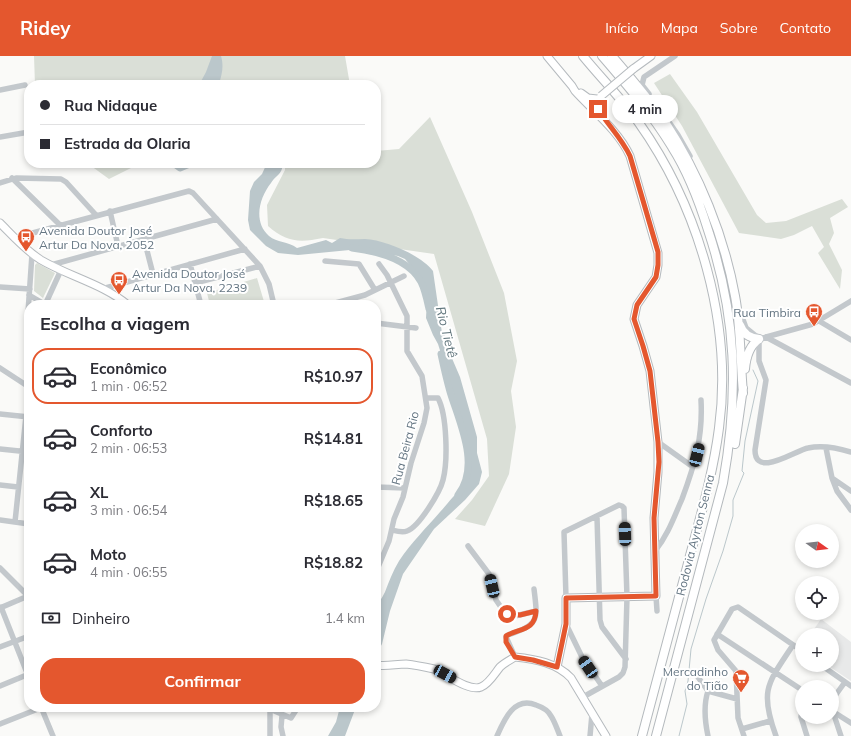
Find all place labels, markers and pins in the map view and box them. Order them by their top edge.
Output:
place label: Avenida Doutor José Artur Da Nova, 2052 [39,223,154,252]
bus stop icon: Avenida Doutor José Artur Da Nova, 2052 [16,227,36,252]
place label: Avenida Doutor José Artur Da Nova, 2239 [132,266,247,295]
bus stop icon: Avenida Doutor José Artur Da Nova, 2239 [109,270,129,295]
bus stop icon: Rua Timbira [804,302,824,327]
place label: Rua Timbira [733,305,801,320]
place label: Mercadinho do Tião [663,664,728,693]
supermarket icon: Mercadinho do Tião [731,668,751,693]

